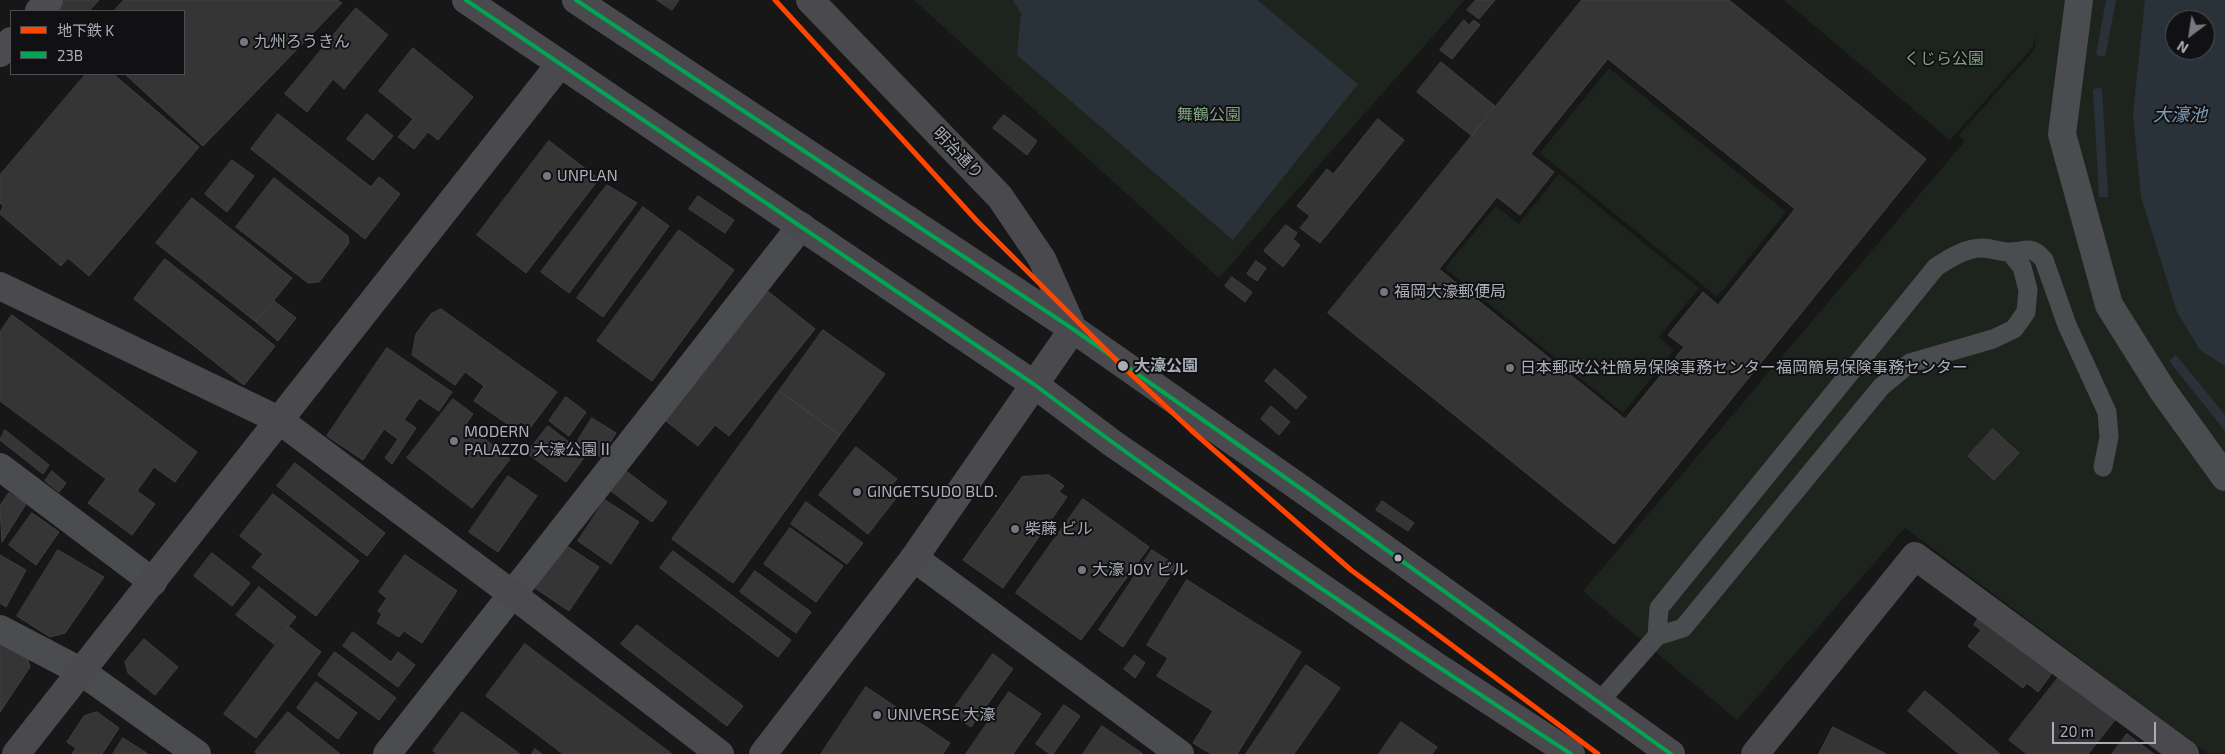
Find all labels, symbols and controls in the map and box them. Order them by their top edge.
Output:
legend [10,10,185,75]
north arrow [2165,10,2215,60]
text: 地下鉄 K [57,21,114,39]
place label: 九州ろうきん [254,32,350,52]
marker: 九州ろうきん [238,36,250,48]
text: N [2174,38,2191,57]
text: 23B [57,46,83,64]
park label: くじら公園 [1904,49,1984,69]
water label: 大濠池 [2153,104,2207,126]
park label: 舞鶴公園 [1177,105,1241,125]
street label: 明治通り [929,123,987,183]
place label: UNPLAN [557,166,618,186]
marker: UNPLAN [541,170,553,182]
place label: 福岡大濠郵便局 [1394,282,1506,302]
marker: 福岡大濠郵便局 [1378,286,1390,298]
place label: 大濠公園 [1134,356,1198,376]
place label: 日本郵政公社簡易保険事務センター福岡簡易保険事務センター [1520,358,1968,378]
marker: 大濠公園 [1116,359,1130,373]
marker: 日本郵政公社簡易保険事務センター福岡簡易保険事務センター [1504,362,1516,374]
place label: MODERN PALAZZO 大濠公園Ⅱ [464,422,613,460]
marker: MODERN PALAZZO 大濠公園Ⅱ [448,435,460,447]
place label: GINGETSUDO BLD. [867,482,998,502]
marker: GINGETSUDO BLD. [851,486,863,498]
place label: 柴藤 ビル [1025,519,1093,539]
marker: 柴藤 ビル [1009,523,1021,535]
unlabelled marker [1393,553,1403,563]
place label: 大濠 JOY ビル [1092,560,1188,580]
marker: 大濠 JOY ビル [1076,564,1088,576]
place label: UNIVERSE 大濠 [887,705,995,725]
marker: UNIVERSE 大濠 [871,709,883,721]
scale bar [2055,712,2159,744]
text: 20 m [2060,722,2094,740]

